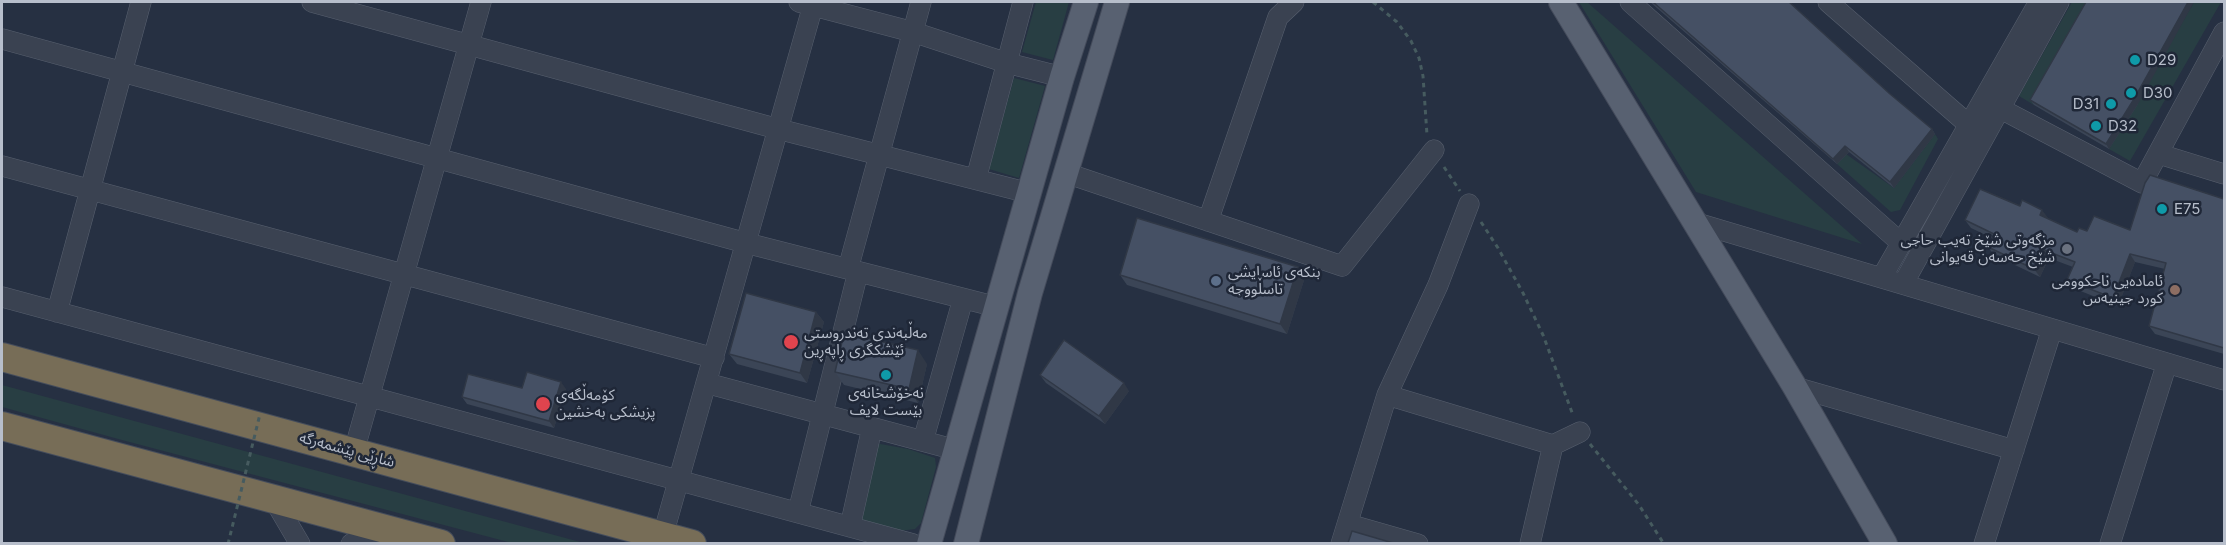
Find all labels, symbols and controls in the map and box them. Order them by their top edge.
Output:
place label: D29 [2147,51,2176,69]
marker: D29 [2128,53,2142,67]
place label: D30 [2143,84,2173,102]
marker: D30 [2124,86,2138,100]
place label: D31 [2073,95,2099,113]
marker: D31 [2104,97,2118,111]
place label: D32 [2108,117,2137,135]
marker: D32 [2089,119,2103,133]
place label: E75 [2174,200,2200,218]
marker: E75 [2155,202,2169,216]
place label: مزگەوتی شێخ تەیب حاجی شێخ حەسەن قەیوانی [1901,231,2055,266]
marker: مزگەوتی شێخ تەیب حاجی شێخ حەسەن قەیوانی [2060,242,2074,256]
place label: بنکەی ئاسایشی تاسڵووجە [1228,263,1321,298]
place label: ئامادەیی ناحکوومی کورد جینیەس [2052,272,2163,307]
marker: بنکەی ئاسایشی تاسڵووجە [1209,274,1223,288]
marker: ئامادەیی ناحکوومی کورد جینیەس [2168,283,2182,297]
place label: مەڵبەندی تەندروستی ئێشکگری ڕاپەڕین [804,324,928,359]
marker: مەڵبەندی تەندروستی ئێشکگری ڕاپەڕین [782,333,800,351]
marker: نەخۆشخانەی بێست لایف [879,368,893,382]
place label: نەخۆشخانەی بێست لایف [848,384,924,419]
place label: کۆمەڵگەی پزیشکی بەخشین [556,386,656,421]
marker: کۆمەڵگەی پزیشکی بەخشین [534,395,552,413]
street label: شاڕێی پێشمەرگە [297,429,397,471]

